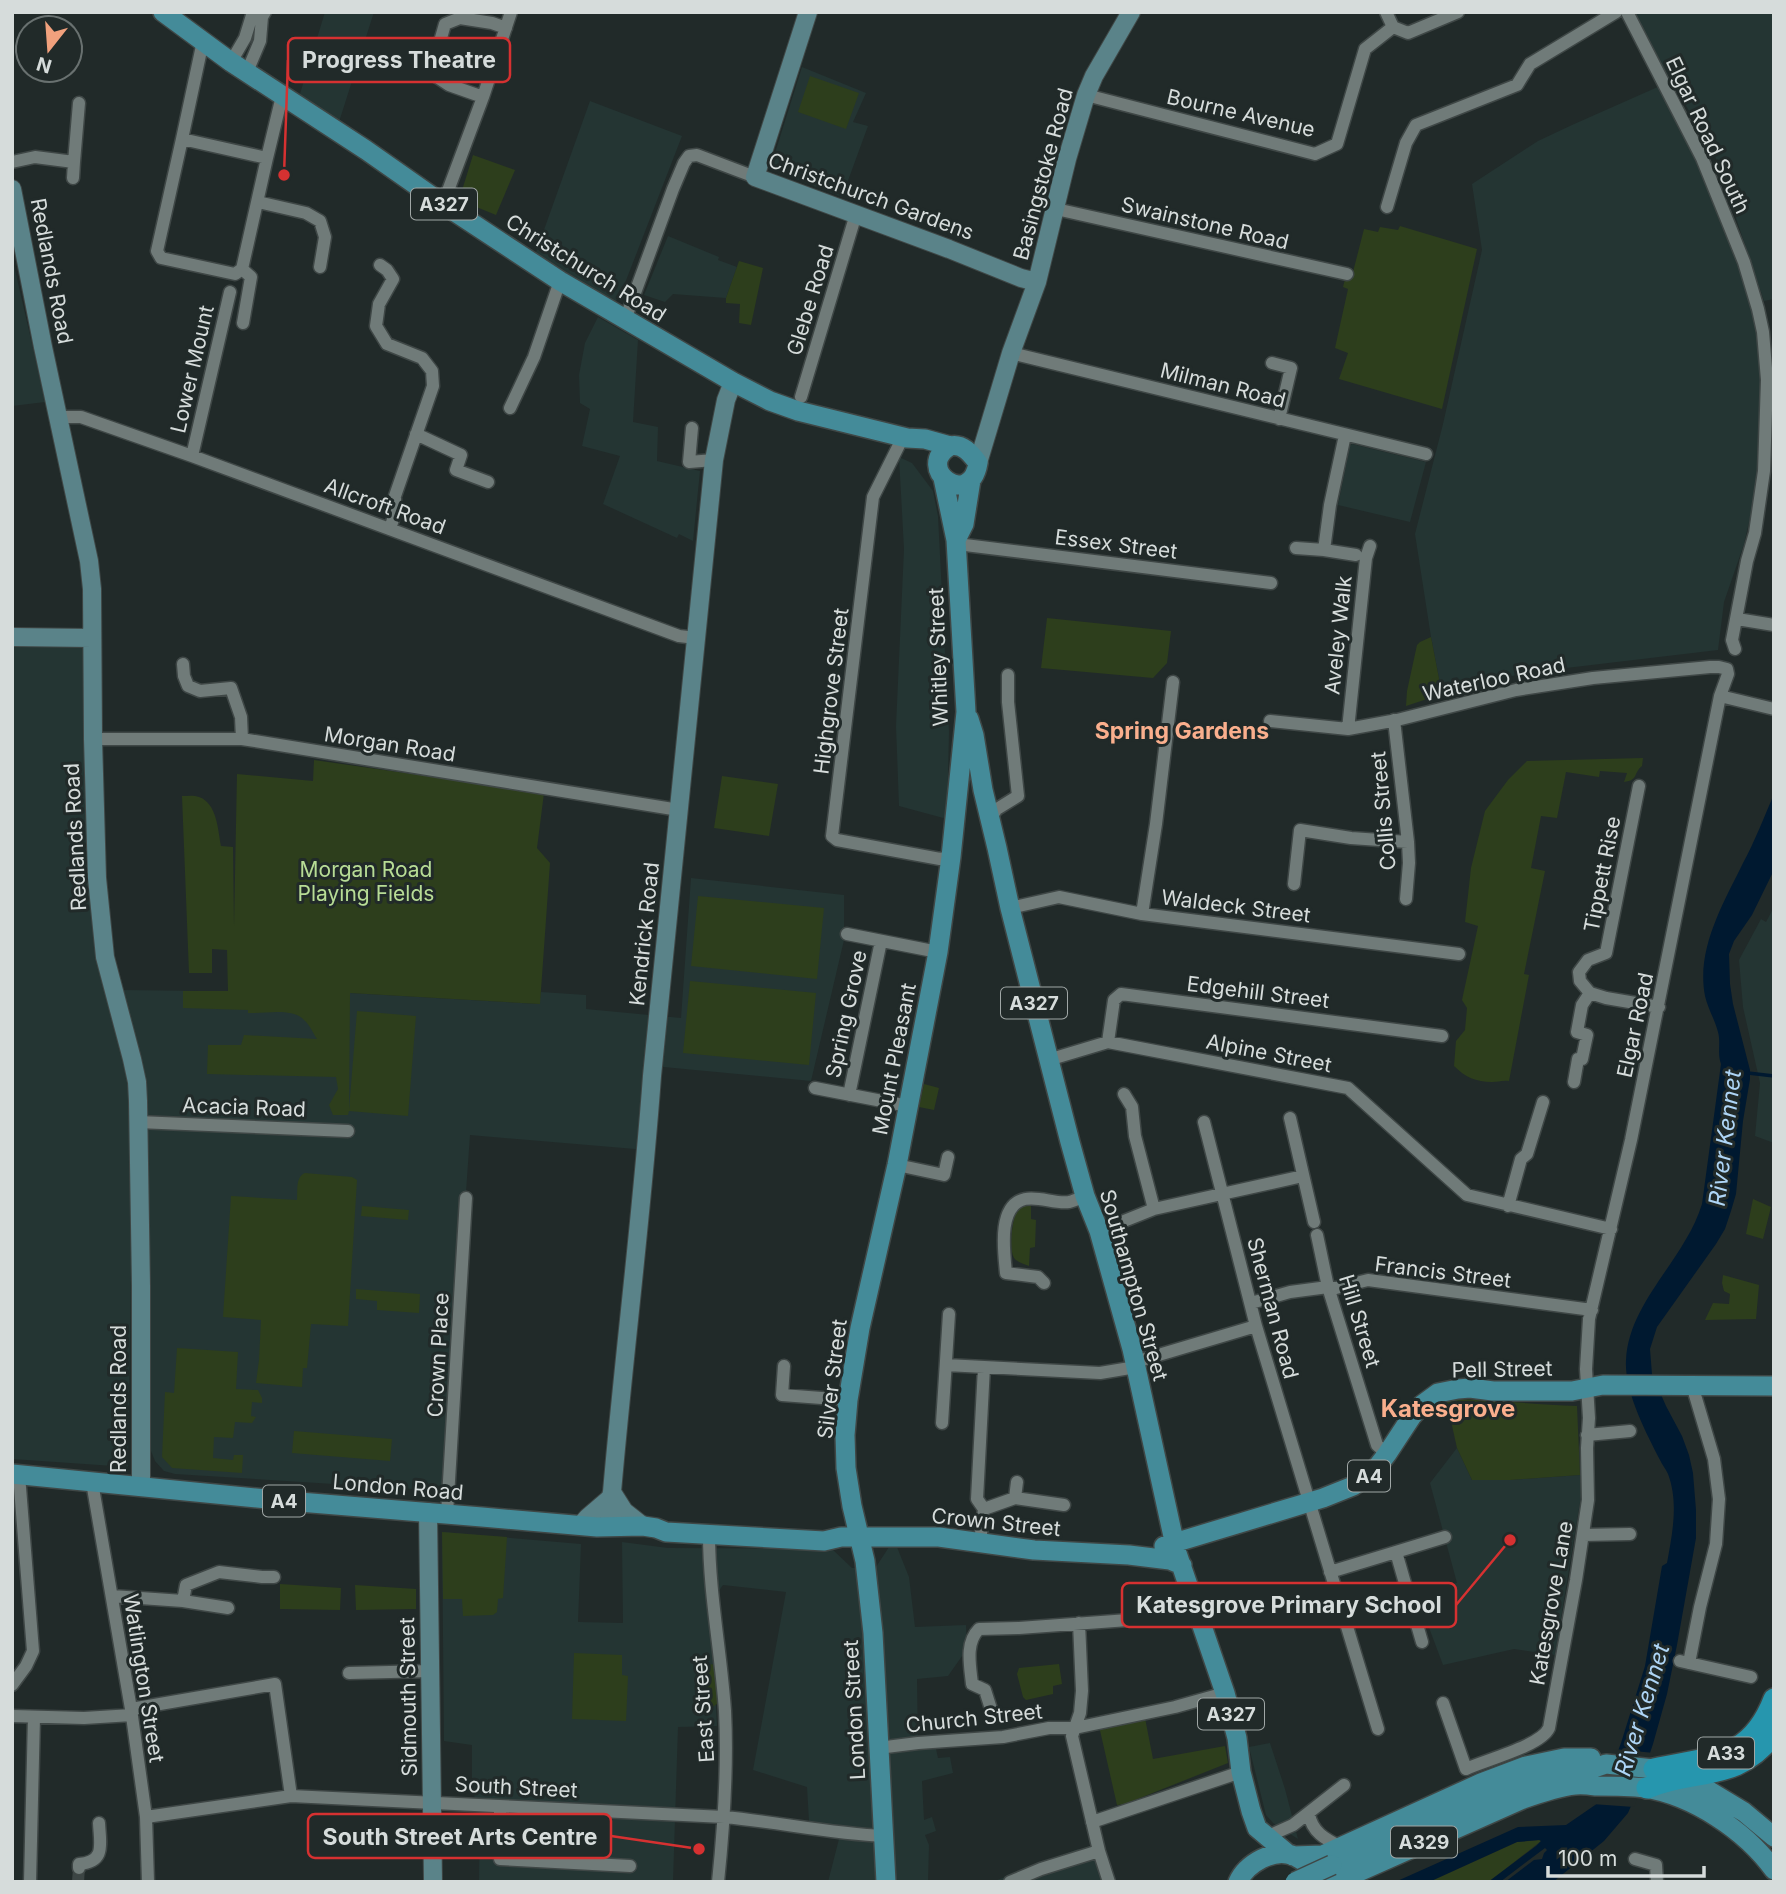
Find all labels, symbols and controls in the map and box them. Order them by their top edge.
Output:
north arrow [14,14,84,84]
callout: Progress Theatre [288,38,510,82]
text: Progress Theatre [302,46,496,74]
text: N [34,52,54,78]
street label: Elgar Road South [1661,52,1755,218]
street label: Bourne Avenue [1164,84,1318,142]
street label: Basingstoke Road [1008,85,1078,263]
street label: Christchurch Gardens [765,147,977,245]
road number: A327 [411,188,477,220]
street label: Swainstone Road [1119,192,1291,254]
street label: Redlands Road [26,196,78,346]
street label: Christchurch Road [501,209,671,327]
street label: Glebe Road [781,242,839,358]
street label: Lower Mount [165,303,219,435]
street label: Milman Road [1158,357,1288,413]
street label: Allcroft Road [321,472,449,540]
street label: Essex Street [1053,524,1179,564]
street label: Aveley Walk [1319,574,1357,696]
street label: Whitley Street [923,587,953,727]
street label: Highgrove Street [808,606,854,776]
street label: Waterloo Road [1420,652,1568,706]
district label: Spring Gardens [1095,717,1269,745]
street label: Morgan Road [322,721,458,767]
street label: Collis Street [1365,750,1401,872]
street label: Redlands Road [59,762,91,912]
street label: Tippett Rise [1579,814,1625,934]
park label: Morgan Road Playing Fields [298,857,434,906]
street label: Kendrick Road [624,861,664,1007]
street label: Waldeck Street [1160,884,1312,928]
street label: Spring Grove [820,948,872,1080]
street label: Elgar Road [1612,970,1658,1080]
street label: Edgehill Street [1185,971,1331,1013]
street label: Mount Pleasant [867,981,921,1137]
road number: A327 [1001,987,1067,1018]
street label: Alpine Street [1204,1029,1334,1077]
water label: River Kennet [1703,1068,1747,1208]
street label: Acacia Road [182,1092,306,1122]
street label: Southampton Street [1095,1187,1173,1384]
street label: Sherman Road [1242,1234,1304,1382]
street label: Francis Street [1373,1251,1513,1293]
street label: Hill Street [1334,1271,1386,1371]
street label: Crown Place [422,1292,454,1418]
street label: Silver Street [812,1318,852,1440]
street label: Redlands Road [106,1325,131,1473]
street label: Pell Street [1451,1356,1553,1382]
district label: Katesgrove [1381,1394,1515,1423]
road number: A4 [1348,1460,1390,1492]
street label: London Road [332,1469,464,1505]
road number: A4 [263,1485,305,1516]
street label: Crown Street [930,1503,1062,1541]
street label: Katesgrove Lane [1524,1519,1578,1687]
callout: Katesgrove Primary School [1122,1583,1456,1627]
text: Katesgrove Primary School [1136,1591,1442,1619]
street label: Watlington Street [118,1592,170,1764]
street label: Sidmouth Street [394,1617,422,1777]
street label: London Street [838,1639,870,1781]
water label: River Kennet [1609,1640,1676,1780]
street label: East Street [687,1654,719,1764]
street label: Church Street [904,1698,1044,1738]
road number: A327 [1198,1698,1264,1730]
road number: A33 [1698,1737,1754,1768]
street label: South Street [454,1771,578,1803]
callout: South Street Arts Centre [308,1814,611,1858]
text: South Street Arts Centre [323,1823,597,1851]
road number: A329 [1391,1826,1457,1858]
scale bar [1548,1834,1704,1878]
text: 100 m [1558,1846,1617,1871]

